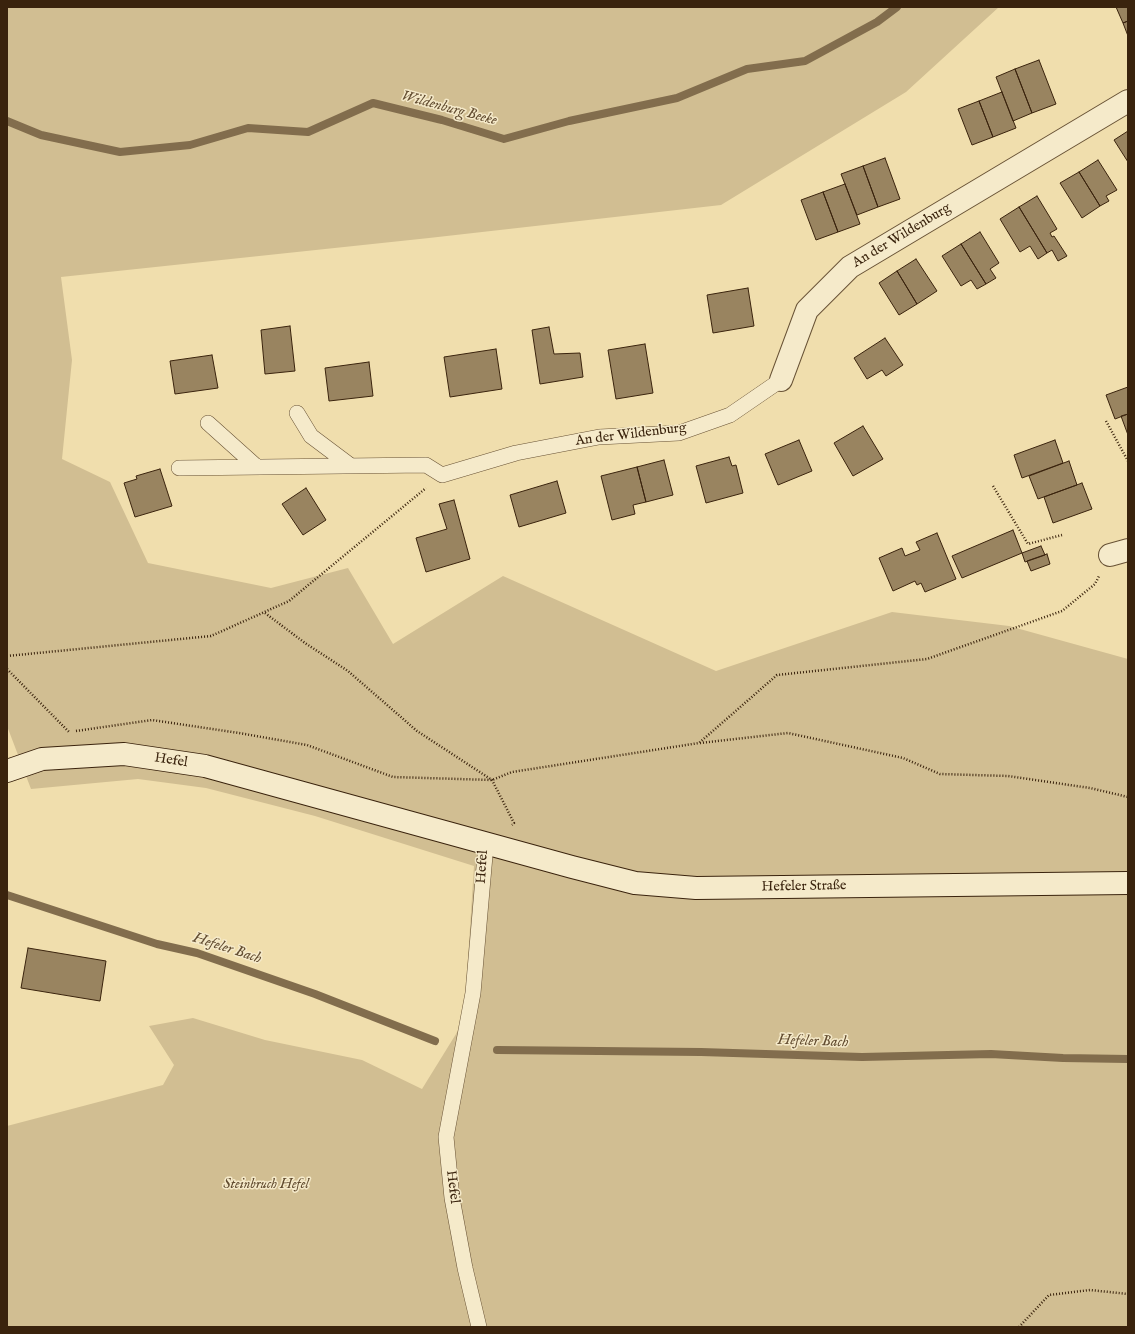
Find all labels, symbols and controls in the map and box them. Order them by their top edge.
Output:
water label: Wildenburg Beeke [399,88,499,130]
street label: An der Wildenburg [850,200,954,272]
street label: An der Wildenburg [575,420,687,450]
street label: Hefel [153,750,189,772]
street label: Hefel [473,850,493,884]
street label: Hefeler Straße [761,878,847,896]
water label: Hefeler Bach [190,929,264,969]
water label: Hefeler Bach [777,1032,849,1052]
street label: Hefel [442,1169,462,1205]
park label: Steinbruch Hefel [223,1177,309,1193]

